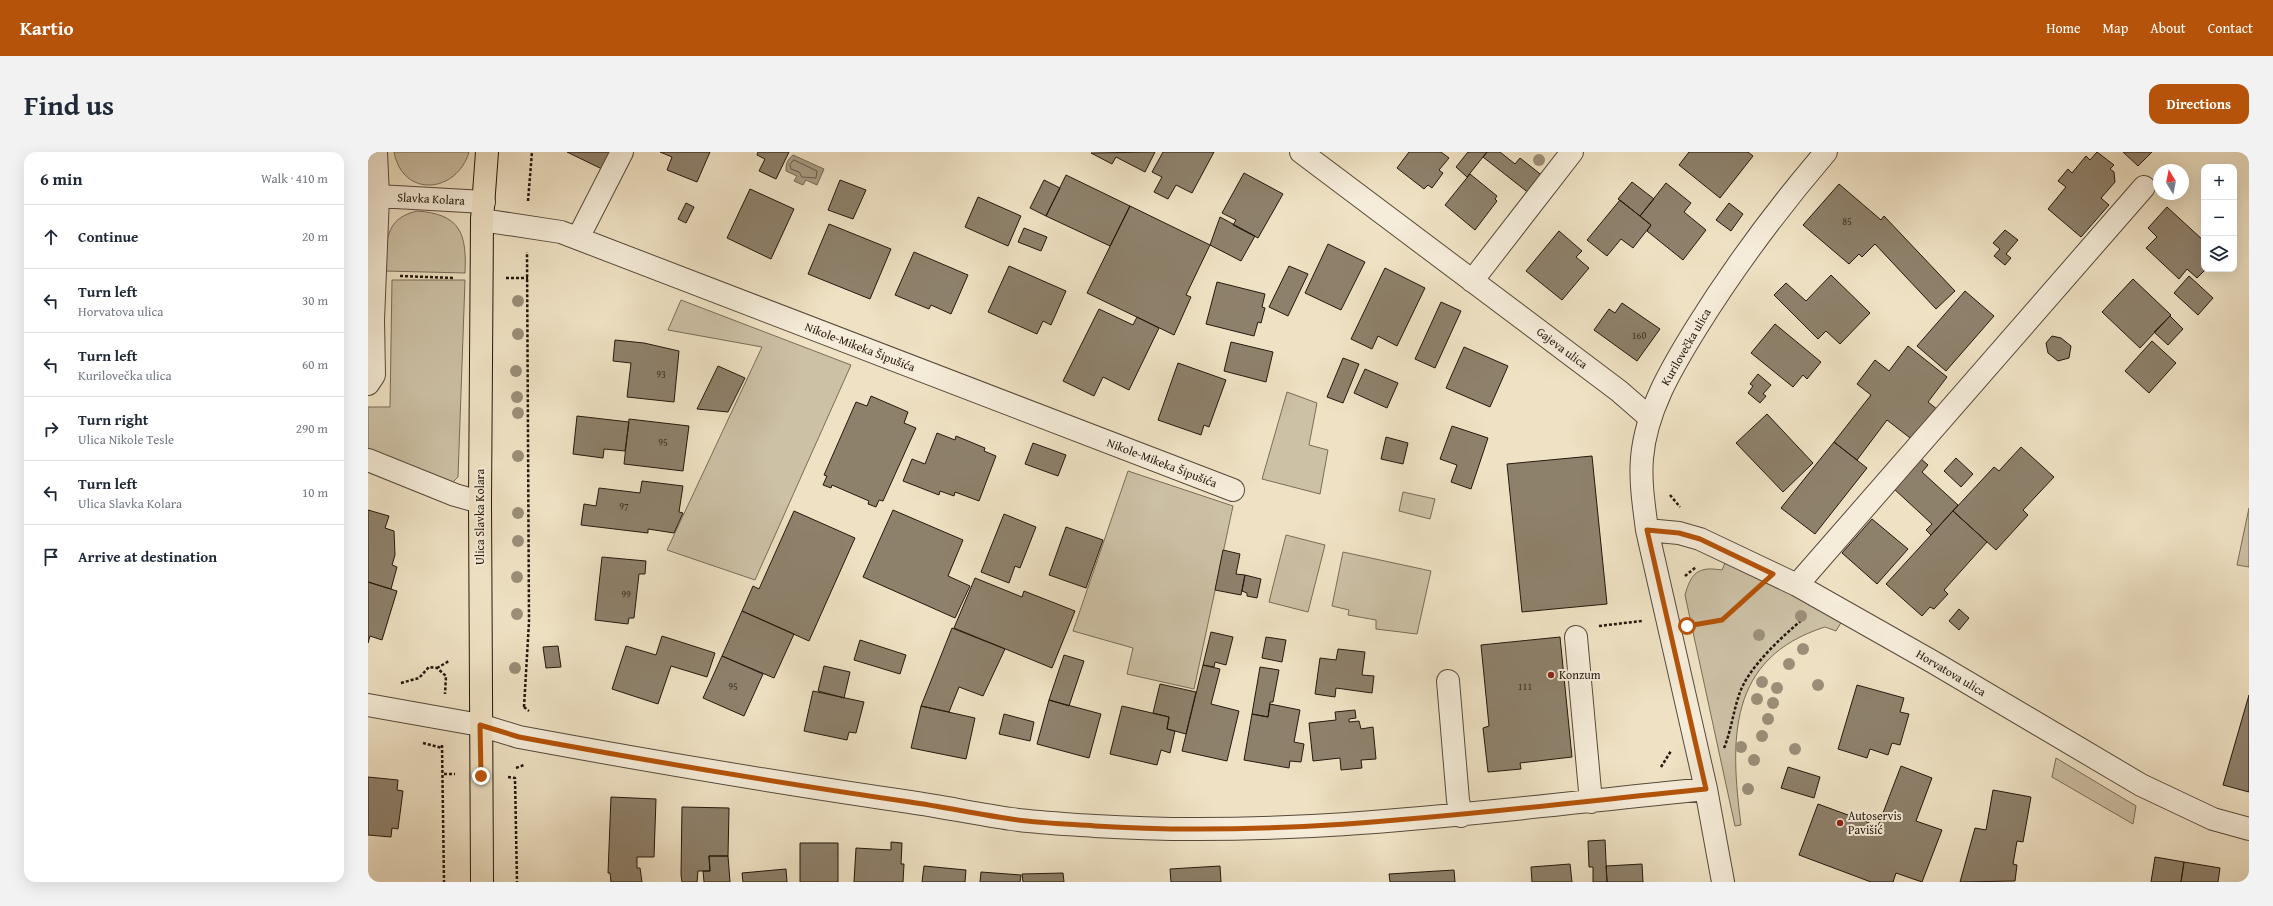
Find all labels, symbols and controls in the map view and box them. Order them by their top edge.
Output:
text: Kartio [20,14,74,42]
text: Home [2046,18,2081,38]
text: Map [2103,18,2128,38]
text: About [2150,18,2186,38]
text: Contact [2208,18,2253,38]
text: Find us [24,84,114,125]
button: Directions [2149,84,2249,124]
north arrow [2153,164,2189,200]
map controls [2201,164,2237,272]
button: + [2201,164,2237,200]
text: 6 min [40,166,82,191]
text: Walk · 410 m [261,169,328,188]
street label: Slavka Kolara [397,188,466,209]
button: − [2201,200,2237,236]
house number: 85 [1842,214,1852,229]
icon: ahead [40,226,62,248]
text: Continue [78,226,139,247]
text: 20 m [302,227,328,246]
button: layers [2201,236,2237,272]
text: Turn left [78,281,137,302]
icon: left [40,290,62,312]
text: 30 m [302,291,328,310]
text: Horvatova ulica [78,302,163,321]
street label: Kurilovečka ulica [1657,305,1715,388]
street label: Nikole-Mikeka Šipušića [803,318,918,376]
street label: Gajeva ulica [1533,323,1592,373]
house number: 160 [1632,328,1646,343]
text: Turn left [78,345,137,366]
icon: left [40,354,62,376]
text: 60 m [302,355,328,374]
text: Kurilovečka ulica [78,366,172,385]
house number: 93 [656,367,666,382]
text: Turn right [78,409,149,430]
icon: right [40,418,62,440]
text: 290 m [296,419,328,438]
text: Ulica Nikole Tesle [78,430,174,449]
street label: Nikole-Mikeka Šipušića [1105,434,1220,492]
house number: 95 [658,435,668,450]
street label: Ulica Slavka Kolara [471,469,488,565]
text: Turn left [78,473,137,494]
icon: left [40,482,62,504]
text: 10 m [302,483,328,502]
text: Ulica Slavka Kolara [78,494,182,513]
house number: 97 [619,499,629,514]
icon: arrive [40,546,62,568]
text: Arrive at destination [78,546,217,567]
house number: 99 [621,587,631,602]
route start [1678,617,1696,635]
street label: Horvatova ulica [1913,645,1990,700]
place label: Konzum [1559,666,1601,683]
marker: Konzum [1546,670,1556,680]
house number: 95 [728,679,738,694]
house number: 111 [1518,679,1532,694]
route end [472,767,490,785]
place label: Autoservis Pavišić [1848,807,1902,838]
marker: Autoservis Pavišić [1835,818,1845,828]

